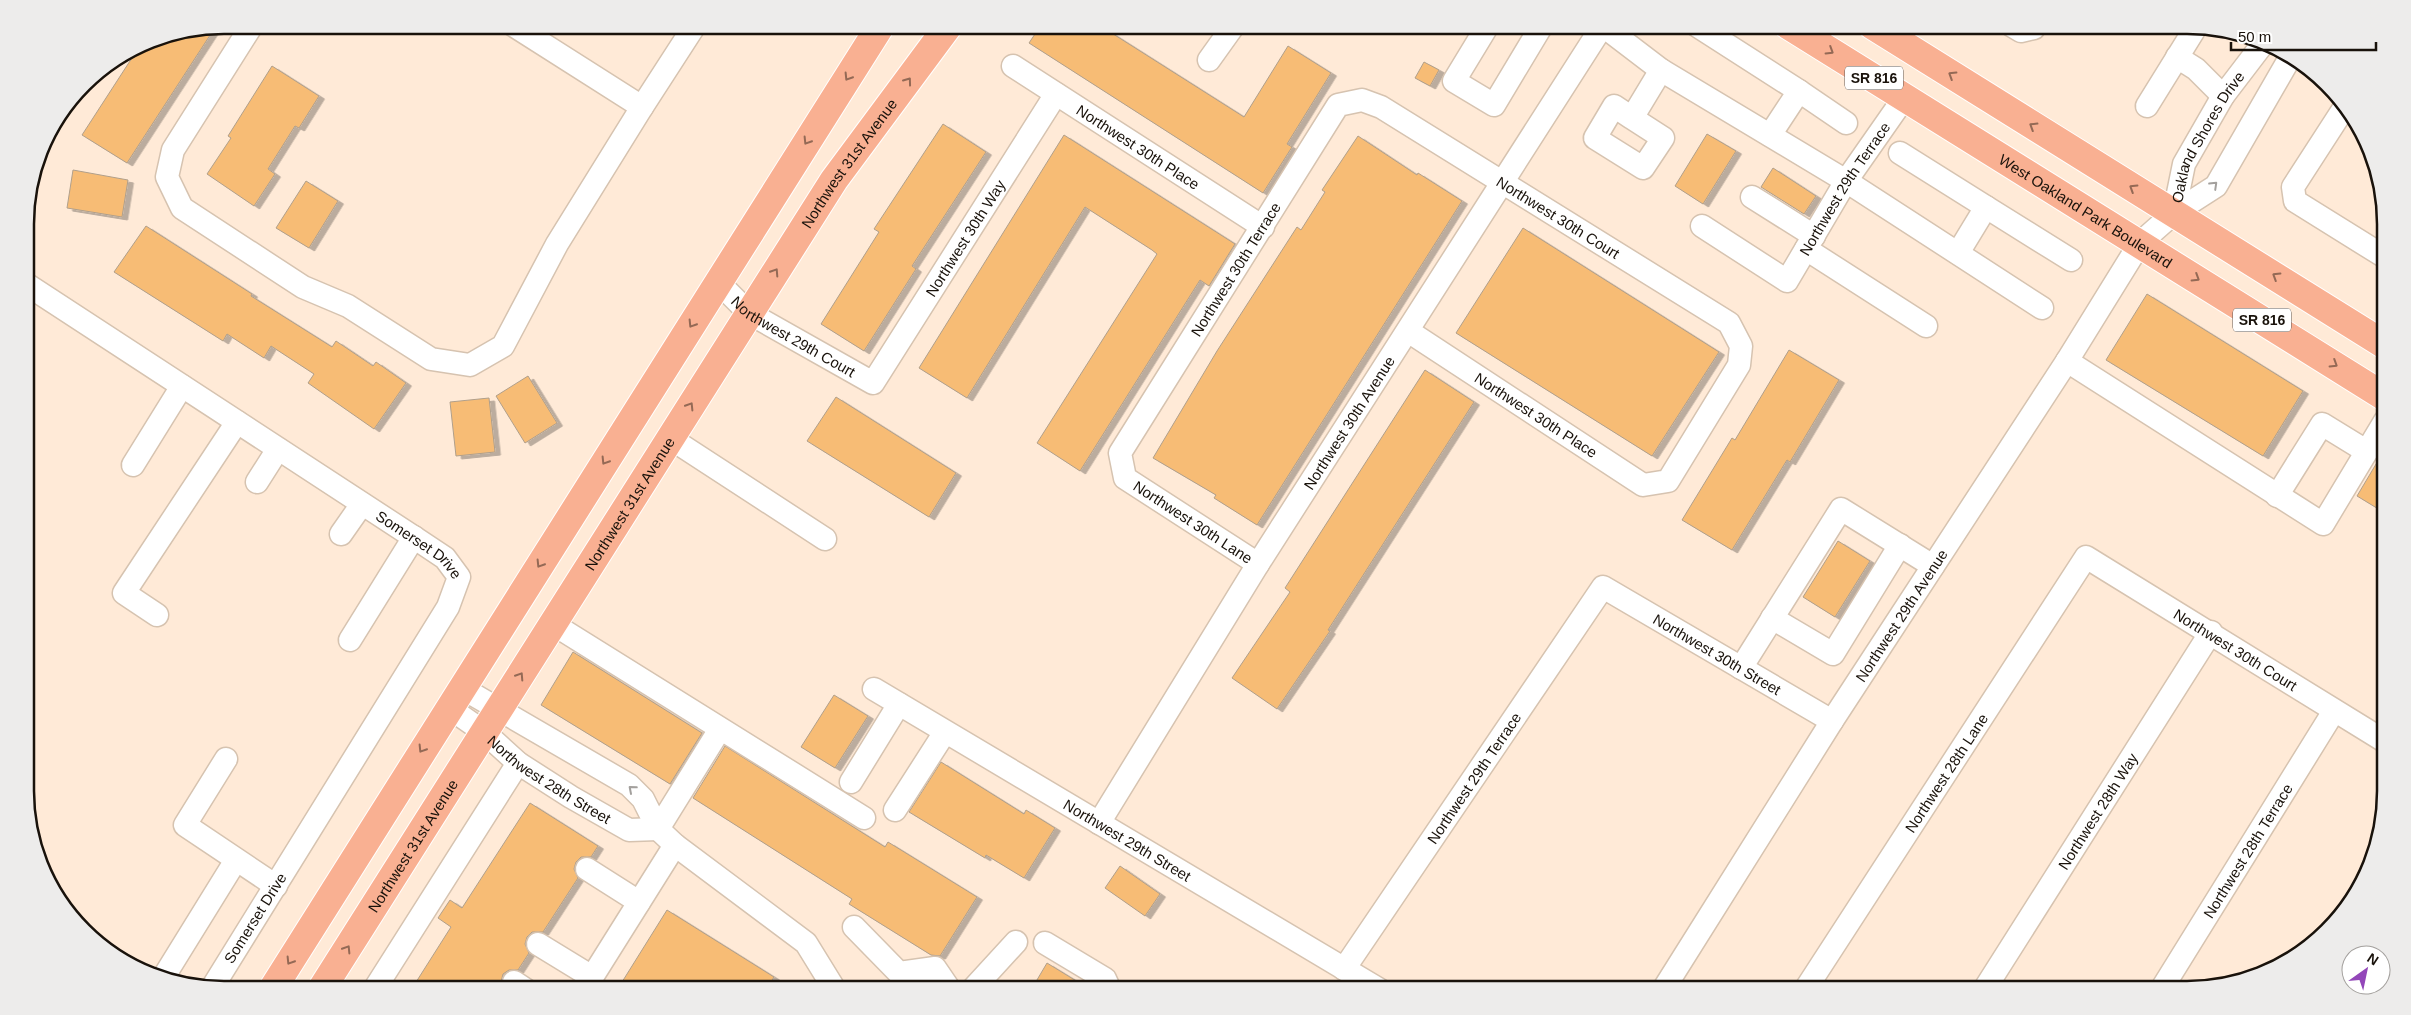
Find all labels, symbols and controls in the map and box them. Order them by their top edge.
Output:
scale bar [2231,20,2376,52]
text: 50 m [2238,28,2271,45]
one-way arrow [1824,45,1833,54]
road number: SR 816 [1845,66,1903,90]
street label: Oakland Shores Drive [2168,68,2247,204]
one-way arrow [844,72,854,81]
one-way arrow [1948,72,1957,82]
one-way arrow [903,78,911,87]
street label: Northwest 31st Avenue [797,95,900,231]
street label: Northwest 30th Place [1074,101,1203,192]
street label: Northwest 29th Terrace [1796,119,1893,258]
one-way arrow [2029,123,2038,132]
one-way arrow [804,135,814,144]
street label: West Oakland Park Boulevard [1996,150,2176,271]
street label: Northwest 30th Court [1494,172,1624,262]
street label: Northwest 30th Way [922,176,1008,299]
one-way arrow [2208,182,2217,191]
one-way arrow [2129,184,2138,194]
street label: Northwest 30th Terrace [1187,199,1284,339]
one-way arrow [769,268,779,277]
one-way arrow [2190,272,2200,281]
one-way arrow [2272,273,2281,283]
street label: Northwest 29th Court [728,292,859,380]
road number: SR 816 [2233,308,2291,332]
one-way arrow [689,318,698,327]
street label: Northwest 30th Avenue [1300,353,1398,492]
one-way arrow [2328,358,2337,368]
street label: Northwest 30th Place [1472,369,1600,461]
one-way arrow [684,402,694,411]
street label: Northwest 31st Avenue [581,434,678,573]
one-way arrow [602,455,611,465]
street label: Northwest 30th Lane [1130,477,1256,567]
street label: Somerset Drive [373,507,466,582]
street label: Northwest 29th Avenue [1852,546,1950,685]
one-way arrow [537,559,547,568]
street label: Northwest 30th Court [2171,605,2301,694]
street label: Northwest 30th Street [1650,610,1785,698]
one-way arrow [513,672,523,681]
street label: Northwest 29th Terrace [1423,709,1524,847]
street label: Northwest 28th Lane [1901,710,1991,835]
street label: Northwest 28th Street [485,732,615,827]
one-way arrow [419,743,429,752]
street label: Northwest 28th Way [2054,749,2141,872]
street label: Northwest 31st Avenue [364,776,461,915]
street label: Northwest 28th Terrace [2199,780,2295,921]
one-way arrow [628,786,637,795]
street label: Northwest 29th Street [1061,795,1195,885]
street label: Somerset Drive [220,870,290,966]
one-way arrow [340,945,350,954]
north arrow [2341,945,2391,995]
text: N [2364,950,2382,969]
one-way arrow [286,956,296,965]

